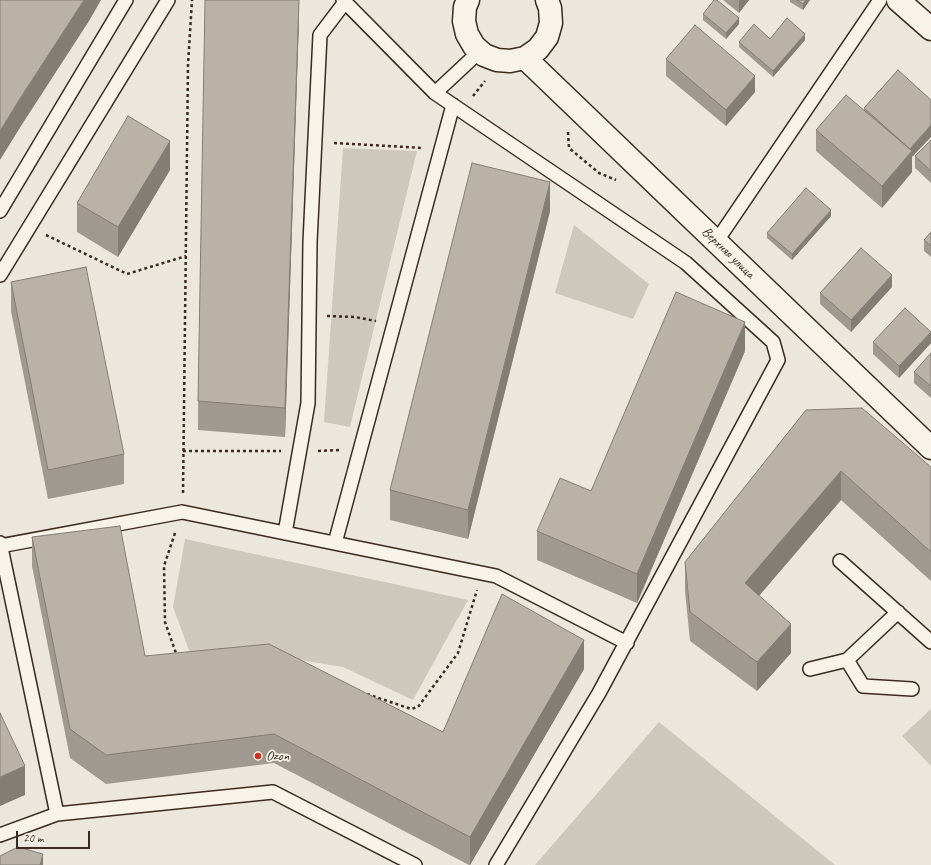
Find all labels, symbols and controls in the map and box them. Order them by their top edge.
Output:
street label: Верхняя улица [698,224,758,282]
place label: Ozon [266,748,289,764]
marker: Ozon [253,751,263,761]
scale bar [18,823,92,849]
text: 20 m [23,830,43,846]

